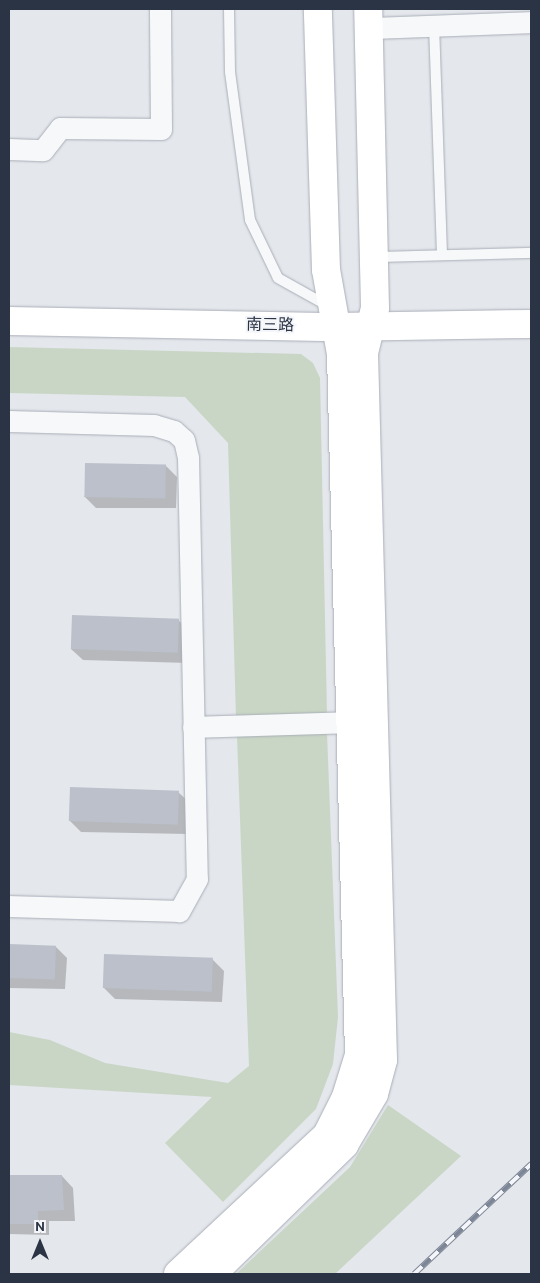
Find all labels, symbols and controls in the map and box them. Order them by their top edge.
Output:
street label: 南三路 [246,316,294,336]
north arrow [15,1218,65,1268]
text: N [35,1219,45,1236]

